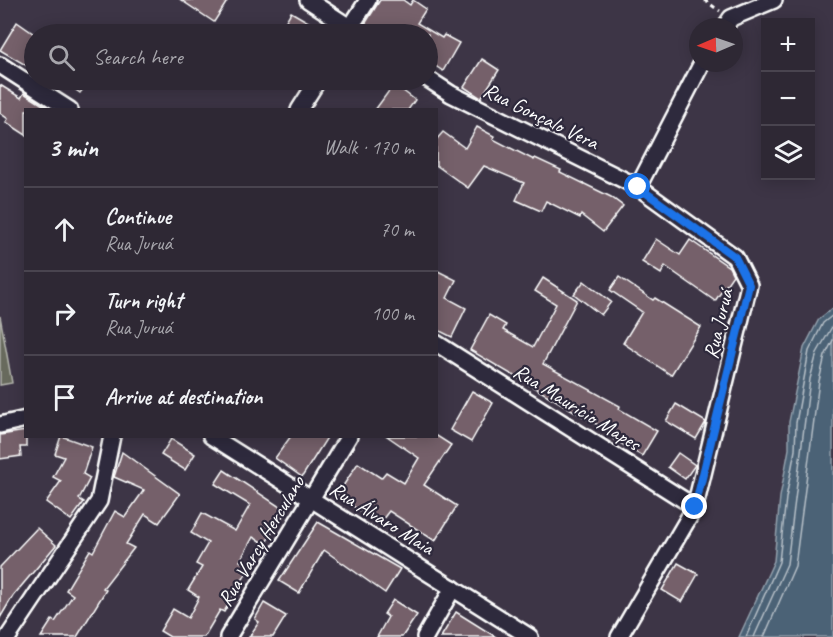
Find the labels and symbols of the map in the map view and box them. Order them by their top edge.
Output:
north arrow [689,18,743,72]
street label: Rua Gonçalo Vera [479,77,605,156]
route start [624,173,650,199]
street label: Rua Juruá [697,285,739,361]
street label: Rua Maurício Mapes [509,358,647,457]
street label: Rua Varcy Herculano [212,470,311,611]
street label: Rua Álvaro Maia [325,476,440,561]
route end [681,493,707,519]

